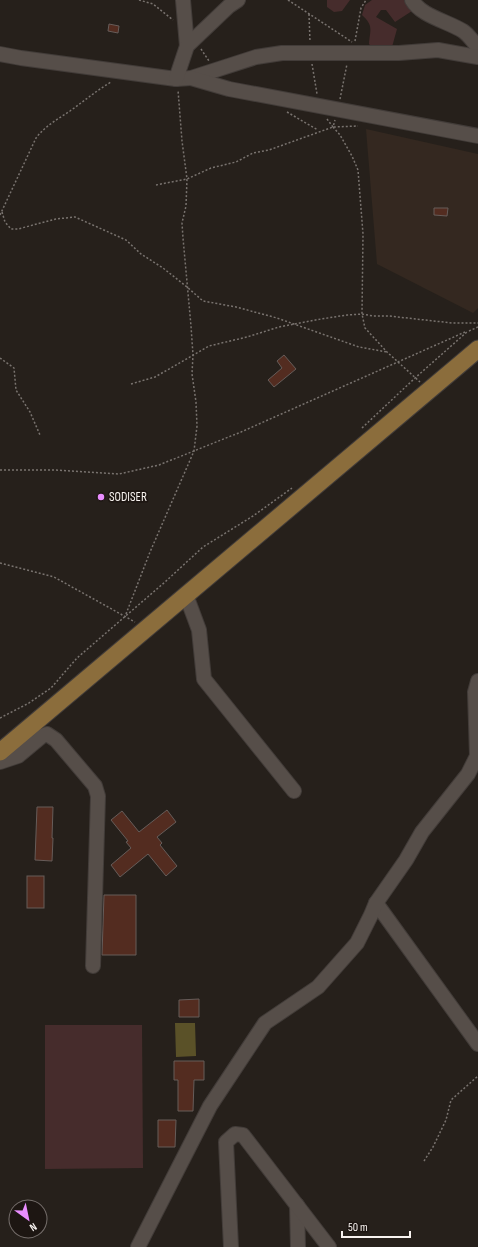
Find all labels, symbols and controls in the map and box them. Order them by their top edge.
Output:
place label: SODISER [109,489,147,505]
marker: SODISER [96,492,106,502]
north arrow [8,1199,48,1239]
scale bar [342,1213,410,1239]
text: N [27,1220,39,1234]
text: 50 m [348,1220,368,1235]

